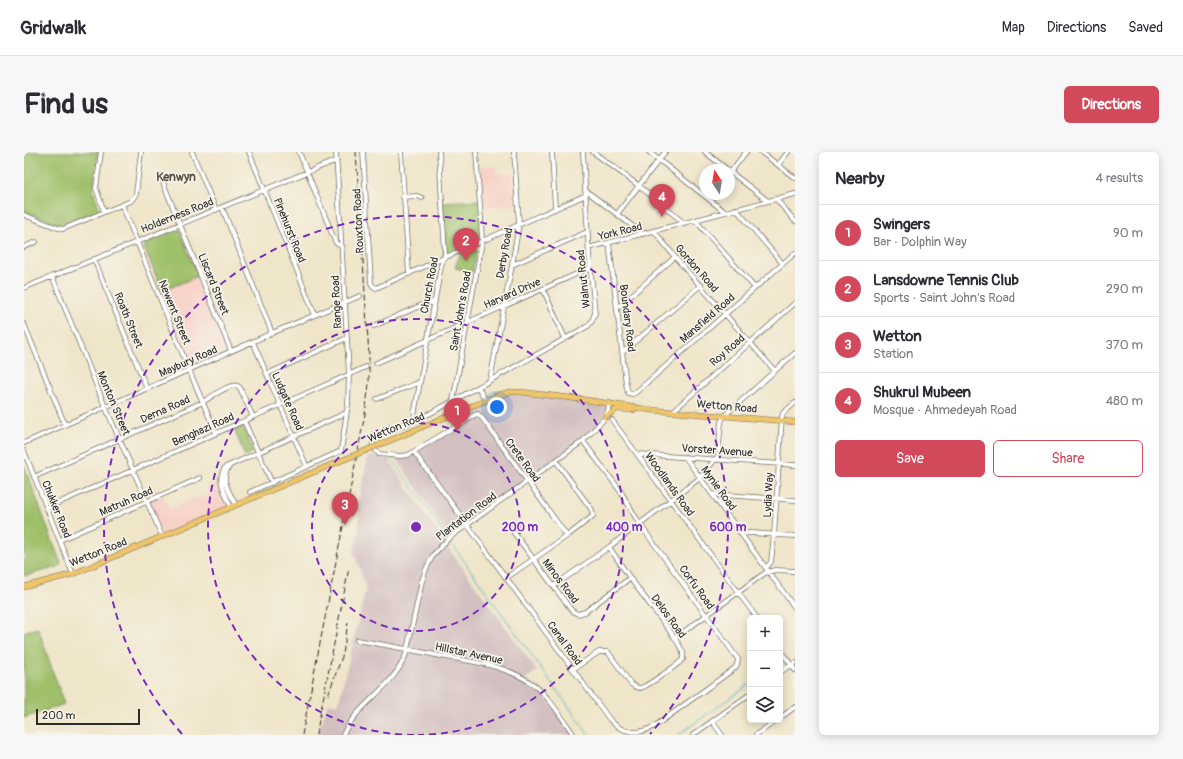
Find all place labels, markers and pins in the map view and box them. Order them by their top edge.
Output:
pin: 4 [649,184,675,217]
pin: 2 [453,228,479,261]
pin: 1 [444,398,470,431]
pin: 3 [332,492,358,525]
centre of rings [409,520,423,534]

